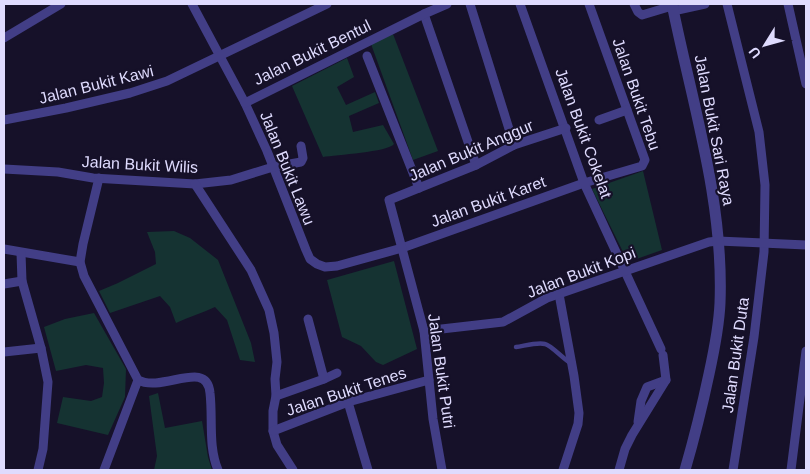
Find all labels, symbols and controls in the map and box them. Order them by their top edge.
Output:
street label: Jalan Bukit Bentul [251,17,374,88]
north arrow [740,20,790,70]
street label: Jalan Bukit Tebu [609,36,664,152]
text: U [745,44,764,62]
street label: Jalan Bukit Sari Raya [692,53,737,207]
street label: Jalan Bukit Kawi [37,62,155,107]
street label: Jalan Bukit Cokelat [552,66,615,201]
street label: Jalan Bukit Lawu [257,109,318,227]
street label: Jalan Bukit Anggur [406,116,537,184]
street label: Jalan Bukit Wilis [81,153,199,176]
street label: Jalan Bukit Karet [428,173,548,230]
street label: Jalan Bukit Kopi [525,244,638,301]
street label: Jalan Bukit Duta [719,296,752,414]
street label: Jalan Bukit Putri [425,313,458,429]
street label: Jalan Bukit Tenes [284,364,408,419]

